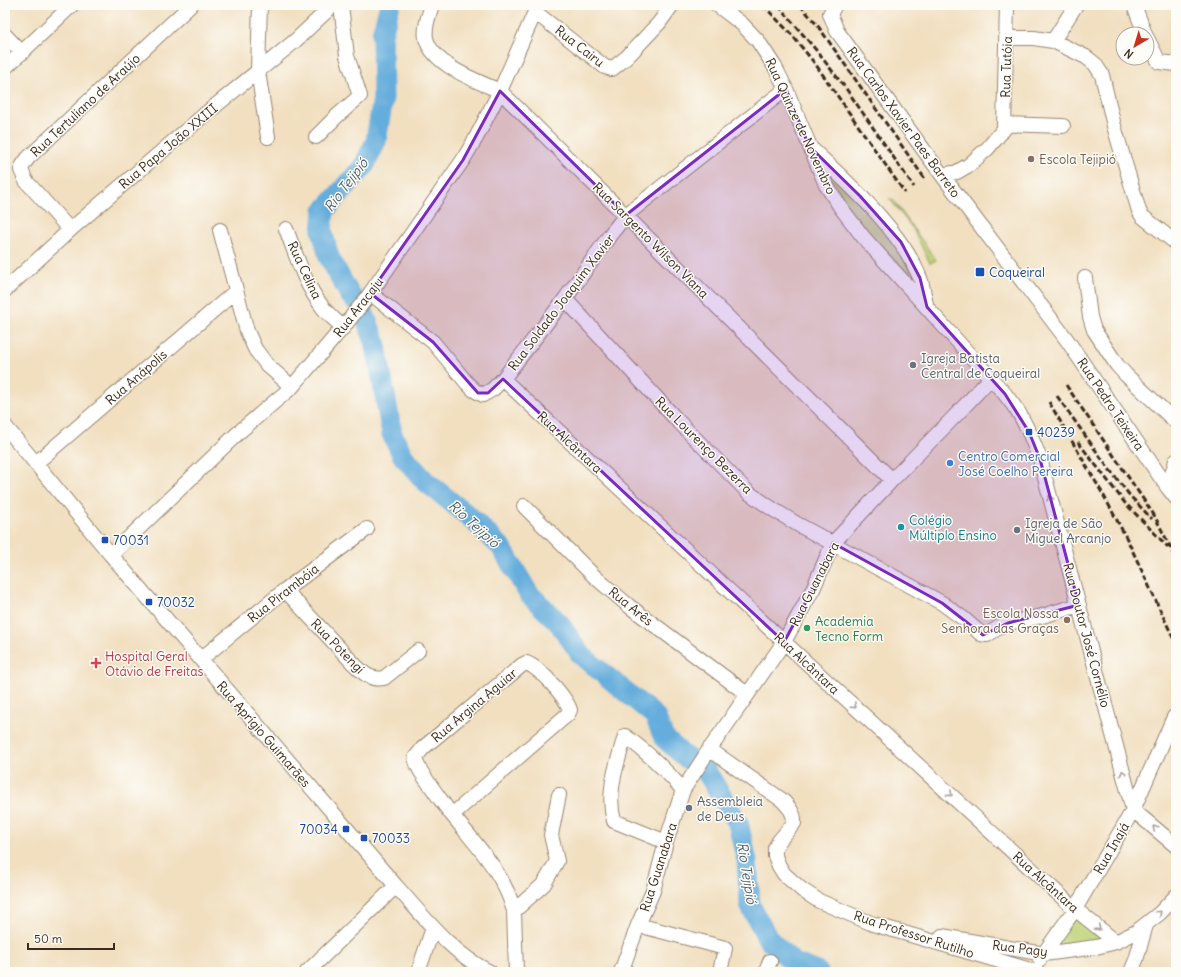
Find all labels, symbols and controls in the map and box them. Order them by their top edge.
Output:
street label: Rua Cairu [552,22,608,71]
north arrow [1115,26,1155,66]
street label: Rua Tutóia [997,36,1016,98]
street label: Rua Carlos Xavier Paes Barreto [843,43,964,201]
text: N [1122,46,1136,62]
street label: Rua Tertuliano de Araújo [27,50,144,161]
street label: Rua Quinze de Novembro [761,55,840,197]
street label: Rua Papa João XXIII [115,100,222,193]
place label: Escola Tejipió [1039,151,1116,168]
water label: Rio Tejipió [320,154,373,215]
marker: Escola Tejipió [1026,154,1036,164]
street label: Rua Sargento Wilson Viana [589,179,712,302]
street label: Rua Soldado Joaquim Xavier [504,230,619,374]
street label: Rua Celina [284,238,325,302]
place label: Coqueiral [989,264,1045,281]
marker: Coqueiral [974,266,986,278]
street label: Rua Aracaju [330,274,387,341]
street label: Rua Anápolis [102,346,171,409]
place label: Igreja Batista Central de Coqueiral [921,350,1040,382]
street label: Rua Pedro Teixeira [1073,355,1148,454]
marker: Igreja Batista Central de Coqueiral [908,360,918,370]
street label: Rua Lourenço Bezerra [651,393,756,498]
street label: Rua Alcântara [533,408,606,477]
place label: 40239 [1037,424,1075,441]
marker: 40239 [1024,427,1034,437]
place label: Centro Comercial José Coelho Pereira [958,448,1073,480]
marker: Centro Comercial José Coelho Pereira [945,458,955,468]
one-way arrow [1046,495,1055,502]
water label: Rio Tejipió [445,496,504,552]
place label: Colégio Múltiplo Ensino [909,512,997,544]
place label: Igreja de São Miguel Arcanjo [1025,515,1111,547]
marker: Colégio Múltiplo Ensino [896,522,906,532]
marker: Igreja de São Miguel Arcanjo [1012,525,1022,535]
place label: 70031 [113,532,149,549]
marker: 70031 [100,535,110,545]
street label: Rua Guanabara [786,539,843,629]
street label: Rua Pirambóia [244,560,322,626]
street label: Rua Doutor José Cornélio [1059,561,1114,709]
street label: Rua Arês [605,583,656,630]
place label: 70032 [157,594,195,611]
marker: 70032 [144,597,154,607]
place label: Escola Nossa Senhora das Graças [941,605,1059,637]
place label: Academia Tecno Form [815,613,883,645]
street label: Rua Potengi [307,615,368,677]
marker: Escola Nossa Senhora das Graças [1062,615,1072,625]
marker: Academia Tecno Form [802,623,812,633]
street label: Rua Alcântara [770,629,843,698]
place label: Hospital Geral Otávio de Freitas [105,648,204,680]
marker: Hospital Geral Otávio de Freitas [90,657,102,669]
street label: Rua Argina Aguiar [428,664,521,746]
street label: Rua Aprígio Guimarães [213,678,314,791]
one-way arrow [849,701,857,709]
one-way arrow [1119,770,1128,777]
one-way arrow [945,789,953,796]
place label: Assembleia de Deus [697,793,763,825]
marker: Assembleia de Deus [684,803,694,813]
street label: Rua Inajá [1090,819,1133,877]
street label: Rua Guanabara [636,820,681,914]
place label: 70034 [300,821,338,838]
marker: 70034 [341,824,351,834]
one-way arrow [1152,826,1159,833]
place label: 70033 [372,830,410,847]
marker: 70033 [359,833,369,843]
water label: Rio Tejipió [733,841,761,906]
street label: Rua Alcântara [1009,848,1082,917]
street label: Rua Professor Rutilho [851,907,976,962]
one-way arrow [1154,910,1162,918]
one-way arrow [1094,923,1101,930]
scale bar [28,925,114,951]
text: 50 m [34,931,63,946]
street label: Rua Pagy [991,937,1049,960]

